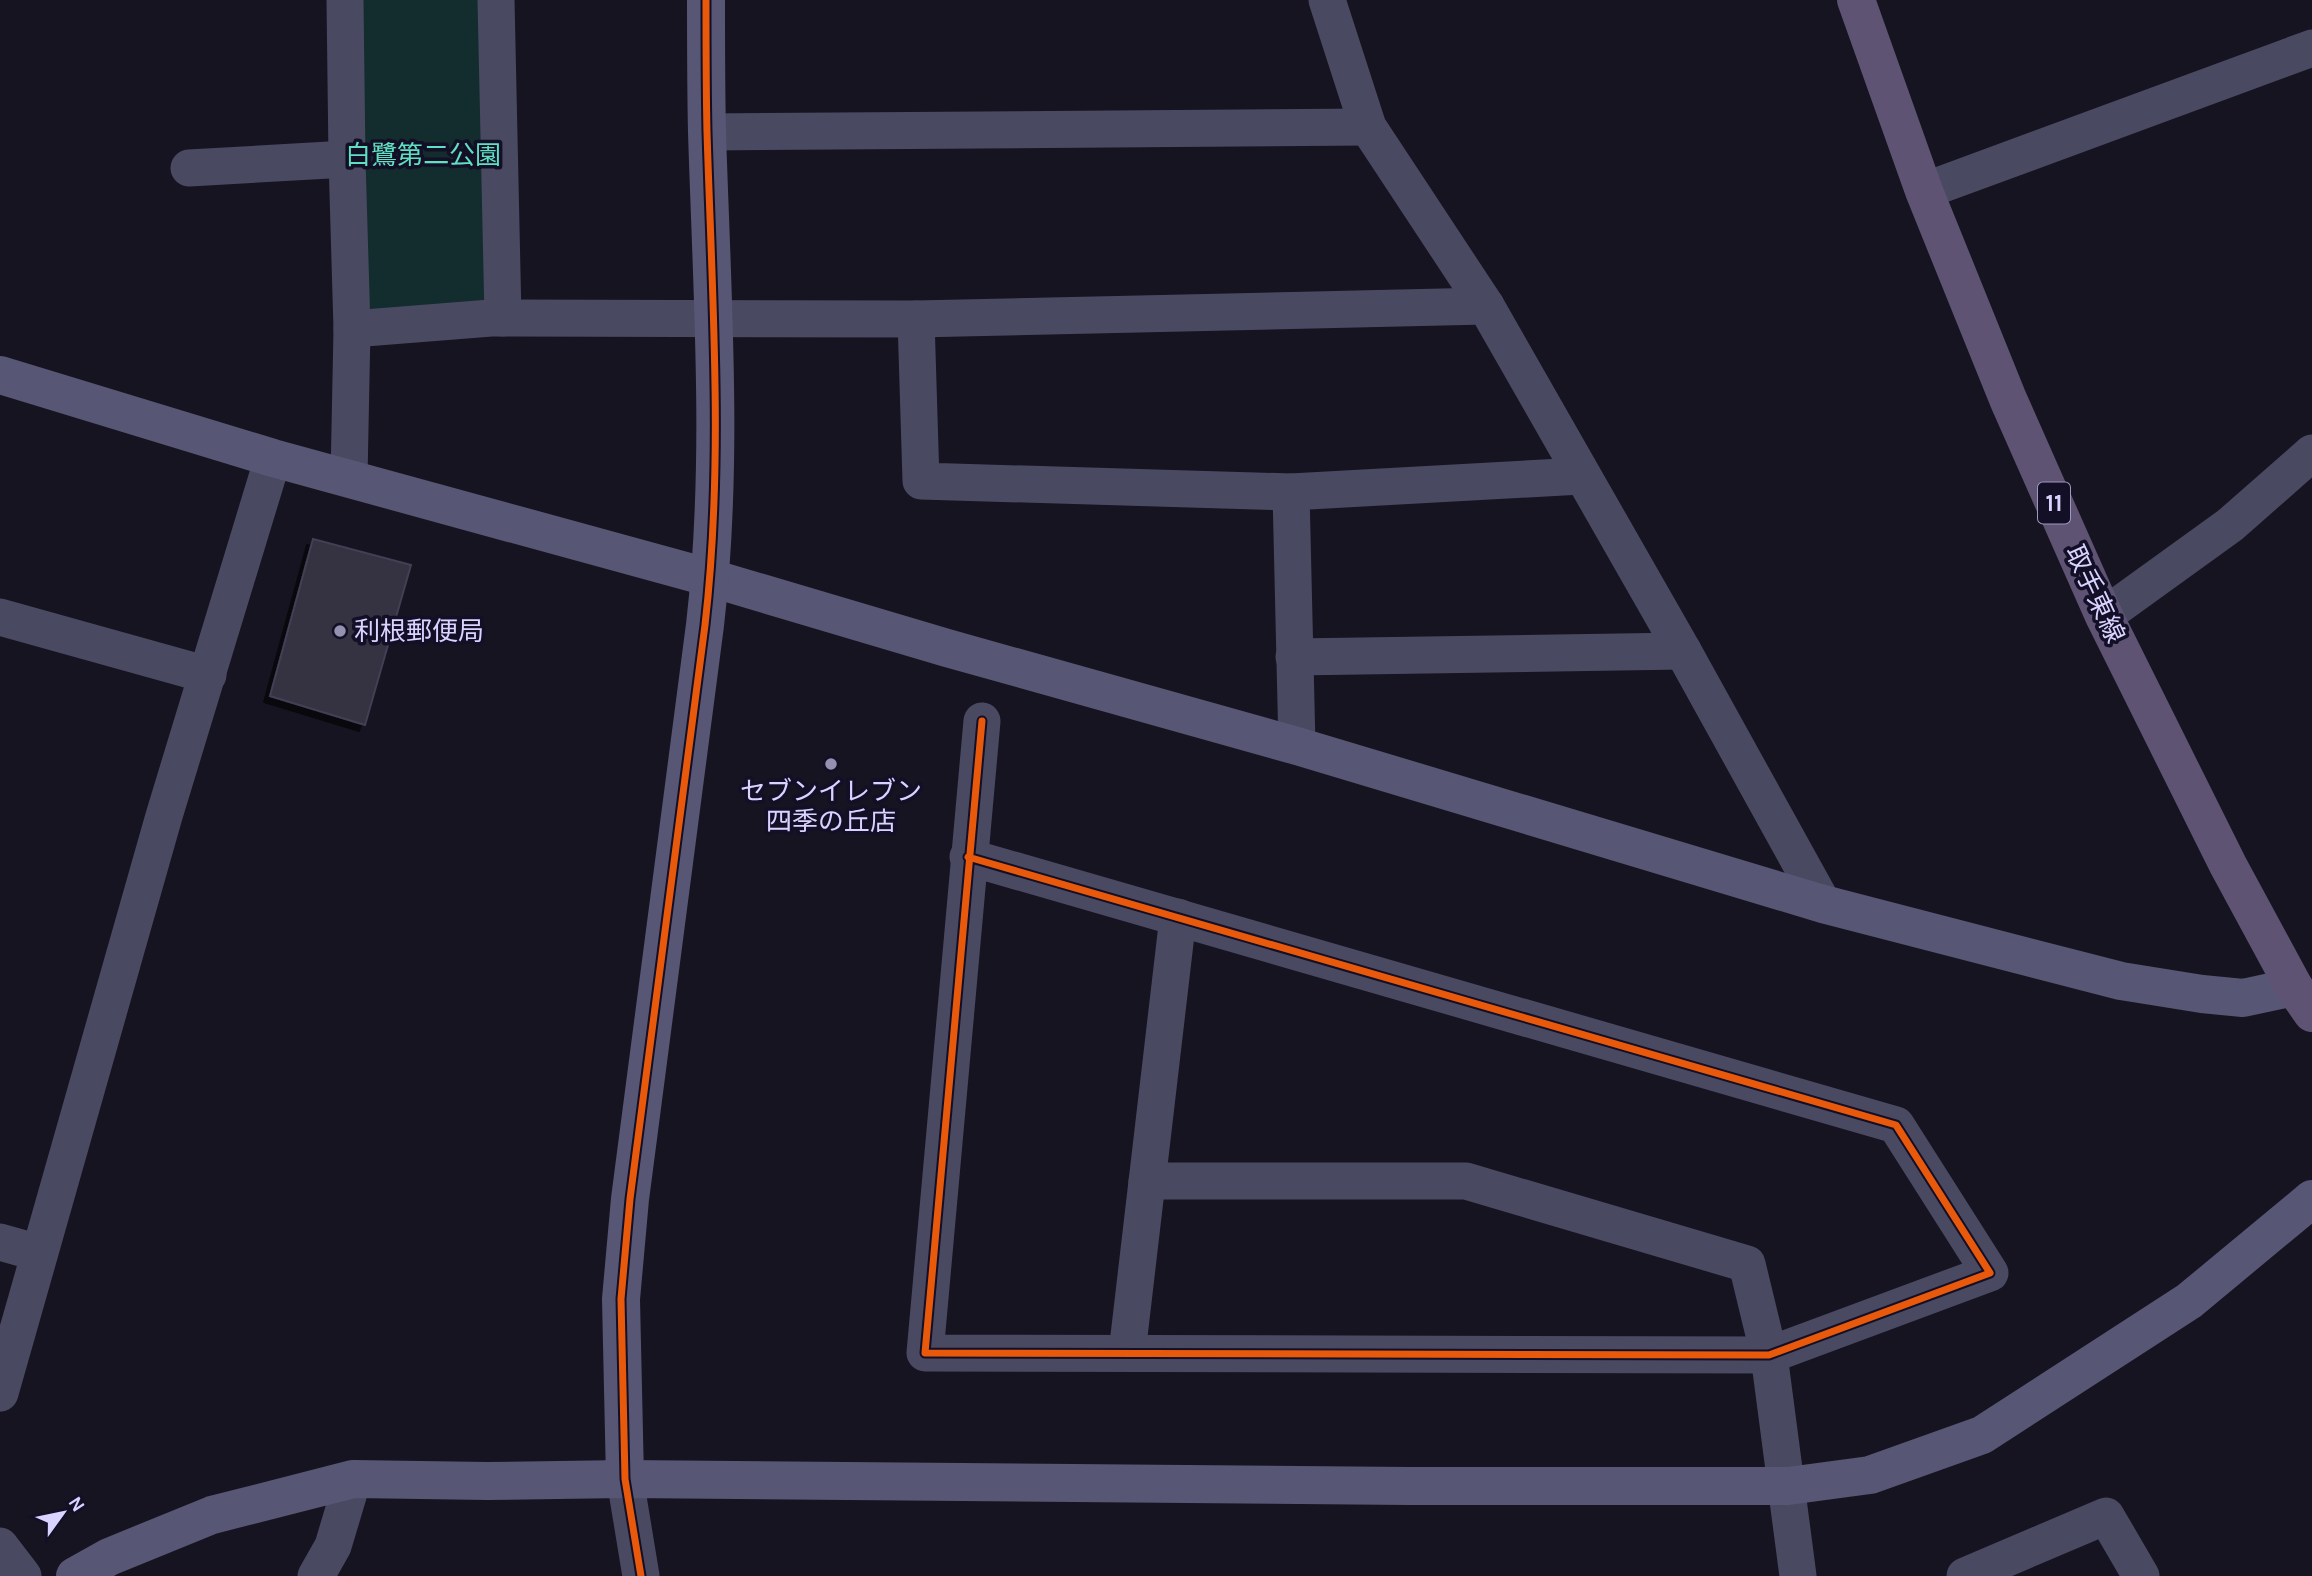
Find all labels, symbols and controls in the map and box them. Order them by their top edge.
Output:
park label: 白鷺第二公園 [345,140,501,171]
road number: 11 [2038,482,2070,524]
street label: 取手東線 [2059,540,2131,648]
place label: 利根郵便局 [354,616,484,647]
marker: 利根郵便局 [332,623,348,639]
marker: セブンイレブン 四季の丘店 [823,756,839,772]
place label: セブンイレブン 四季の丘店 [740,776,922,837]
north arrow [28,1478,98,1548]
text: N [63,1493,89,1516]

